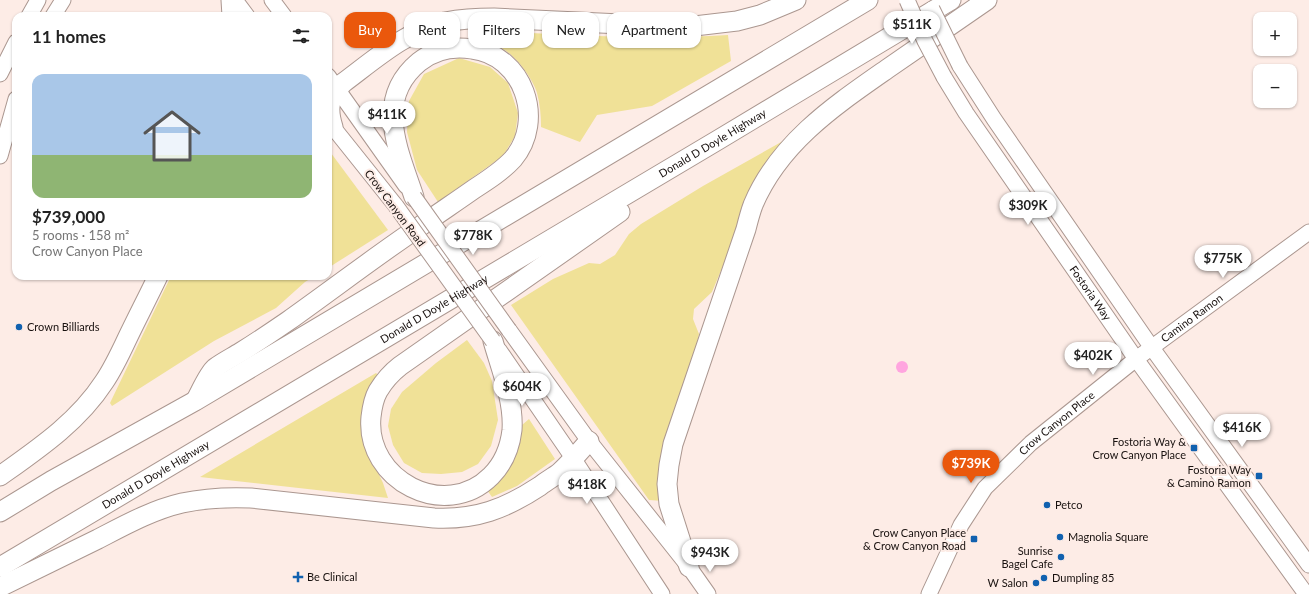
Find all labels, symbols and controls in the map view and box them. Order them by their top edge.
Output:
pin: $511K [884,11,940,45]
chip: Buy [344,12,396,48]
chip: Rent [404,12,460,48]
chip: Filters [468,12,534,48]
chip: New [542,12,599,48]
chip: Apartment [607,12,701,48]
map controls [1253,12,1297,108]
button: + [1253,12,1297,56]
text: $511K [892,16,932,32]
icon: filters [290,25,312,47]
text: 11 homes [32,26,106,47]
button: − [1253,64,1297,108]
icon: home [136,100,208,172]
pin: $411K [359,101,415,135]
text: $411K [367,106,407,122]
street label: Donald D Doyle Highway [656,106,768,180]
street label: Crow Canyon Road [362,167,428,249]
pin: $309K [1000,192,1056,226]
text: $309K [1008,197,1048,213]
text: $739,000 [32,206,105,227]
pin: $778K [445,222,501,256]
text: 5 rooms · 158 m² [32,227,129,243]
text: $778K [453,227,493,243]
text: Crow Canyon Place [32,243,143,259]
pin: $775K [1195,245,1251,279]
text: $775K [1203,250,1243,266]
street label: Fostoria Way [1067,263,1114,323]
street label: Donald D Doyle Highway [378,271,490,345]
street label: Camino Ramon [1158,291,1225,345]
place label: Crown Billiards [27,320,100,333]
marker: Crown Billiards [14,322,24,332]
pin: $402K [1065,342,1121,376]
text: $402K [1073,347,1113,363]
pin: $604K [494,373,550,407]
text: $604K [502,378,542,394]
street label: Crow Canyon Place [1016,388,1097,457]
pin: $416K [1214,414,1270,448]
text: $416K [1222,419,1262,435]
place label: Fostoria Way & Crow Canyon Place [1092,435,1186,461]
street label: Donald D Doyle Highway [99,437,212,511]
marker: Fostoria Way & Crow Canyon Place [1189,443,1199,453]
pin: $739K [943,450,999,484]
text: $739K [951,455,991,471]
place label: Fostoria Way & Camino Ramon [1167,463,1251,489]
pin: $418K [559,471,615,505]
marker: Fostoria Way & Camino Ramon [1254,471,1264,481]
text: $418K [567,476,607,492]
place label: Petco [1055,498,1082,511]
marker: Petco [1042,500,1052,510]
place label: Crow Canyon Place & Crow Canyon Road [863,526,966,552]
place label: Magnolia Square [1068,530,1149,543]
marker: Magnolia Square [1055,532,1065,542]
marker: Crow Canyon Place & Crow Canyon Road [969,534,979,544]
pin: $943K [682,539,738,573]
text: $943K [690,544,730,560]
place label: Sunrise Bagel Cafe [1001,544,1053,570]
marker: Sunrise Bagel Cafe [1056,552,1066,562]
place label: Be Clinical [307,570,357,583]
marker: Be Clinical [292,571,304,583]
place label: Dumpling 85 [1052,571,1114,584]
marker: Dumpling 85 [1039,573,1049,583]
place label: W Salon [988,576,1028,589]
marker: W Salon [1031,578,1041,588]

